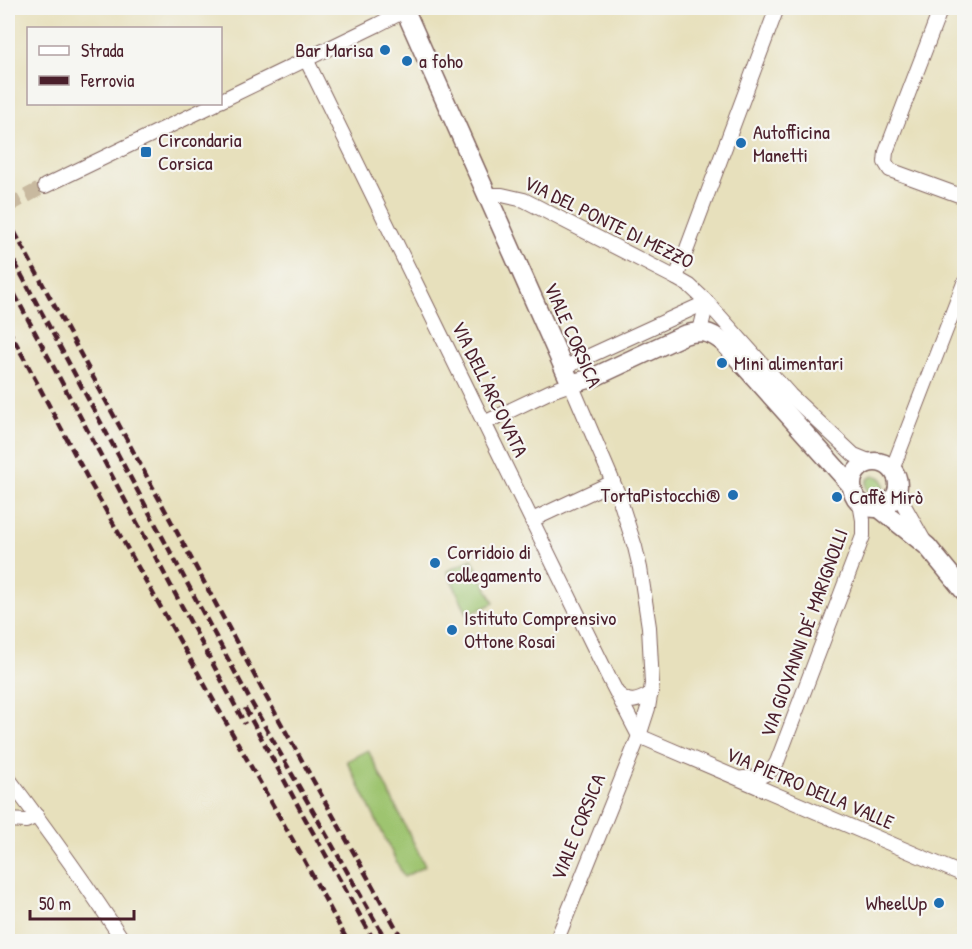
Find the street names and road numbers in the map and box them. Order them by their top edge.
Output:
street label: VIA DEL PONTE DI MEZZO [520,169,699,274]
street label: VIALE CORSICA [538,278,609,392]
street label: VIA DELL'ARCOVATA [446,316,535,461]
street label: VIA GIOVANNI DE' MARIGNOLLI [753,525,854,741]
street label: VIA PIETRO DELLA VALLE [722,740,898,835]
street label: VIALE CORSICA [544,769,611,884]

